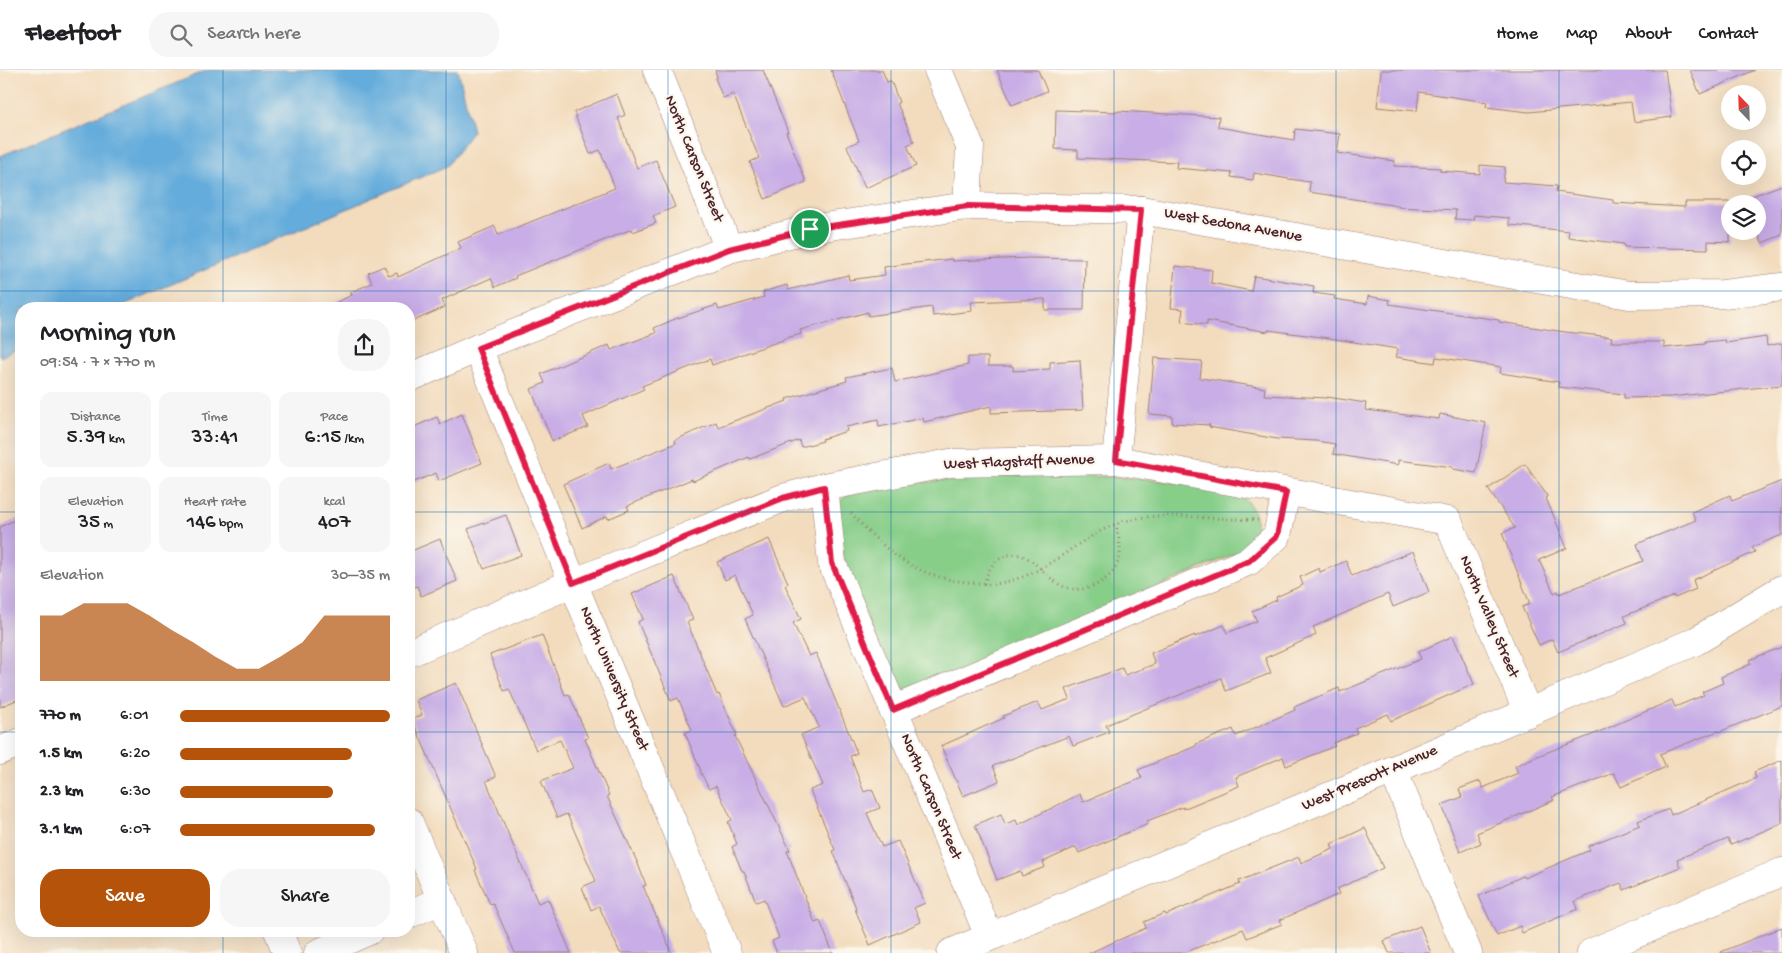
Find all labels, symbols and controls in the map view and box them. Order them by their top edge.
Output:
search box [149,12,499,57]
text: Fleetfoot [25,20,119,49]
icon: search [167,21,195,49]
text: Search here [207,23,301,46]
text: Home [1496,24,1538,45]
text: Map [1566,24,1597,45]
text: About [1625,24,1671,45]
text: Contact [1699,24,1757,45]
north arrow [1721,85,1766,130]
map controls [1721,85,1766,240]
street label: North Carson Street [659,93,728,226]
button: locate [1721,140,1766,185]
button: layers [1721,195,1766,240]
street label: West Sedona Avenue [1162,205,1304,248]
pin [789,208,831,250]
icon: arrive [796,215,824,243]
text: Morning run [40,318,175,351]
button: share [338,319,390,371]
text: 09:54 · 7 × 770 m [40,354,155,373]
text: Distance [71,409,120,426]
text: Time [202,409,228,426]
text: Pace [321,409,348,426]
text: 5.39 [66,426,105,451]
text: 33:41 [192,426,238,451]
text: 6:15 [305,426,341,451]
text: km [105,431,125,448]
text: /km [341,431,364,448]
street label: West Flagstaff Avenue [943,451,1095,475]
text: Elevation [68,494,123,511]
text: Heart rate [184,494,246,511]
text: kcal [323,494,345,511]
text: 35 [78,511,100,536]
text: 146 [187,511,216,536]
text: 407 [318,511,351,536]
text: m [100,516,113,533]
text: bpm [216,516,243,533]
street label: North Valley Street [1454,553,1523,682]
text: Elevation [40,567,104,586]
text: 30–35 m [331,567,390,586]
street label: North University Street [574,604,653,755]
text: 770 m [40,707,81,726]
text: 6:01 [120,707,149,726]
street label: North Carson Street [895,731,966,864]
street label: West Prescott Avenue [1299,742,1441,816]
text: 1.5 km [40,745,82,764]
text: 6:20 [120,745,150,764]
text: 2.3 km [40,783,83,802]
text: 6:30 [120,783,151,802]
text: 3.1 km [40,821,82,840]
text: 6:07 [120,821,151,840]
button: Save [40,869,210,927]
button: Share [220,869,390,927]

